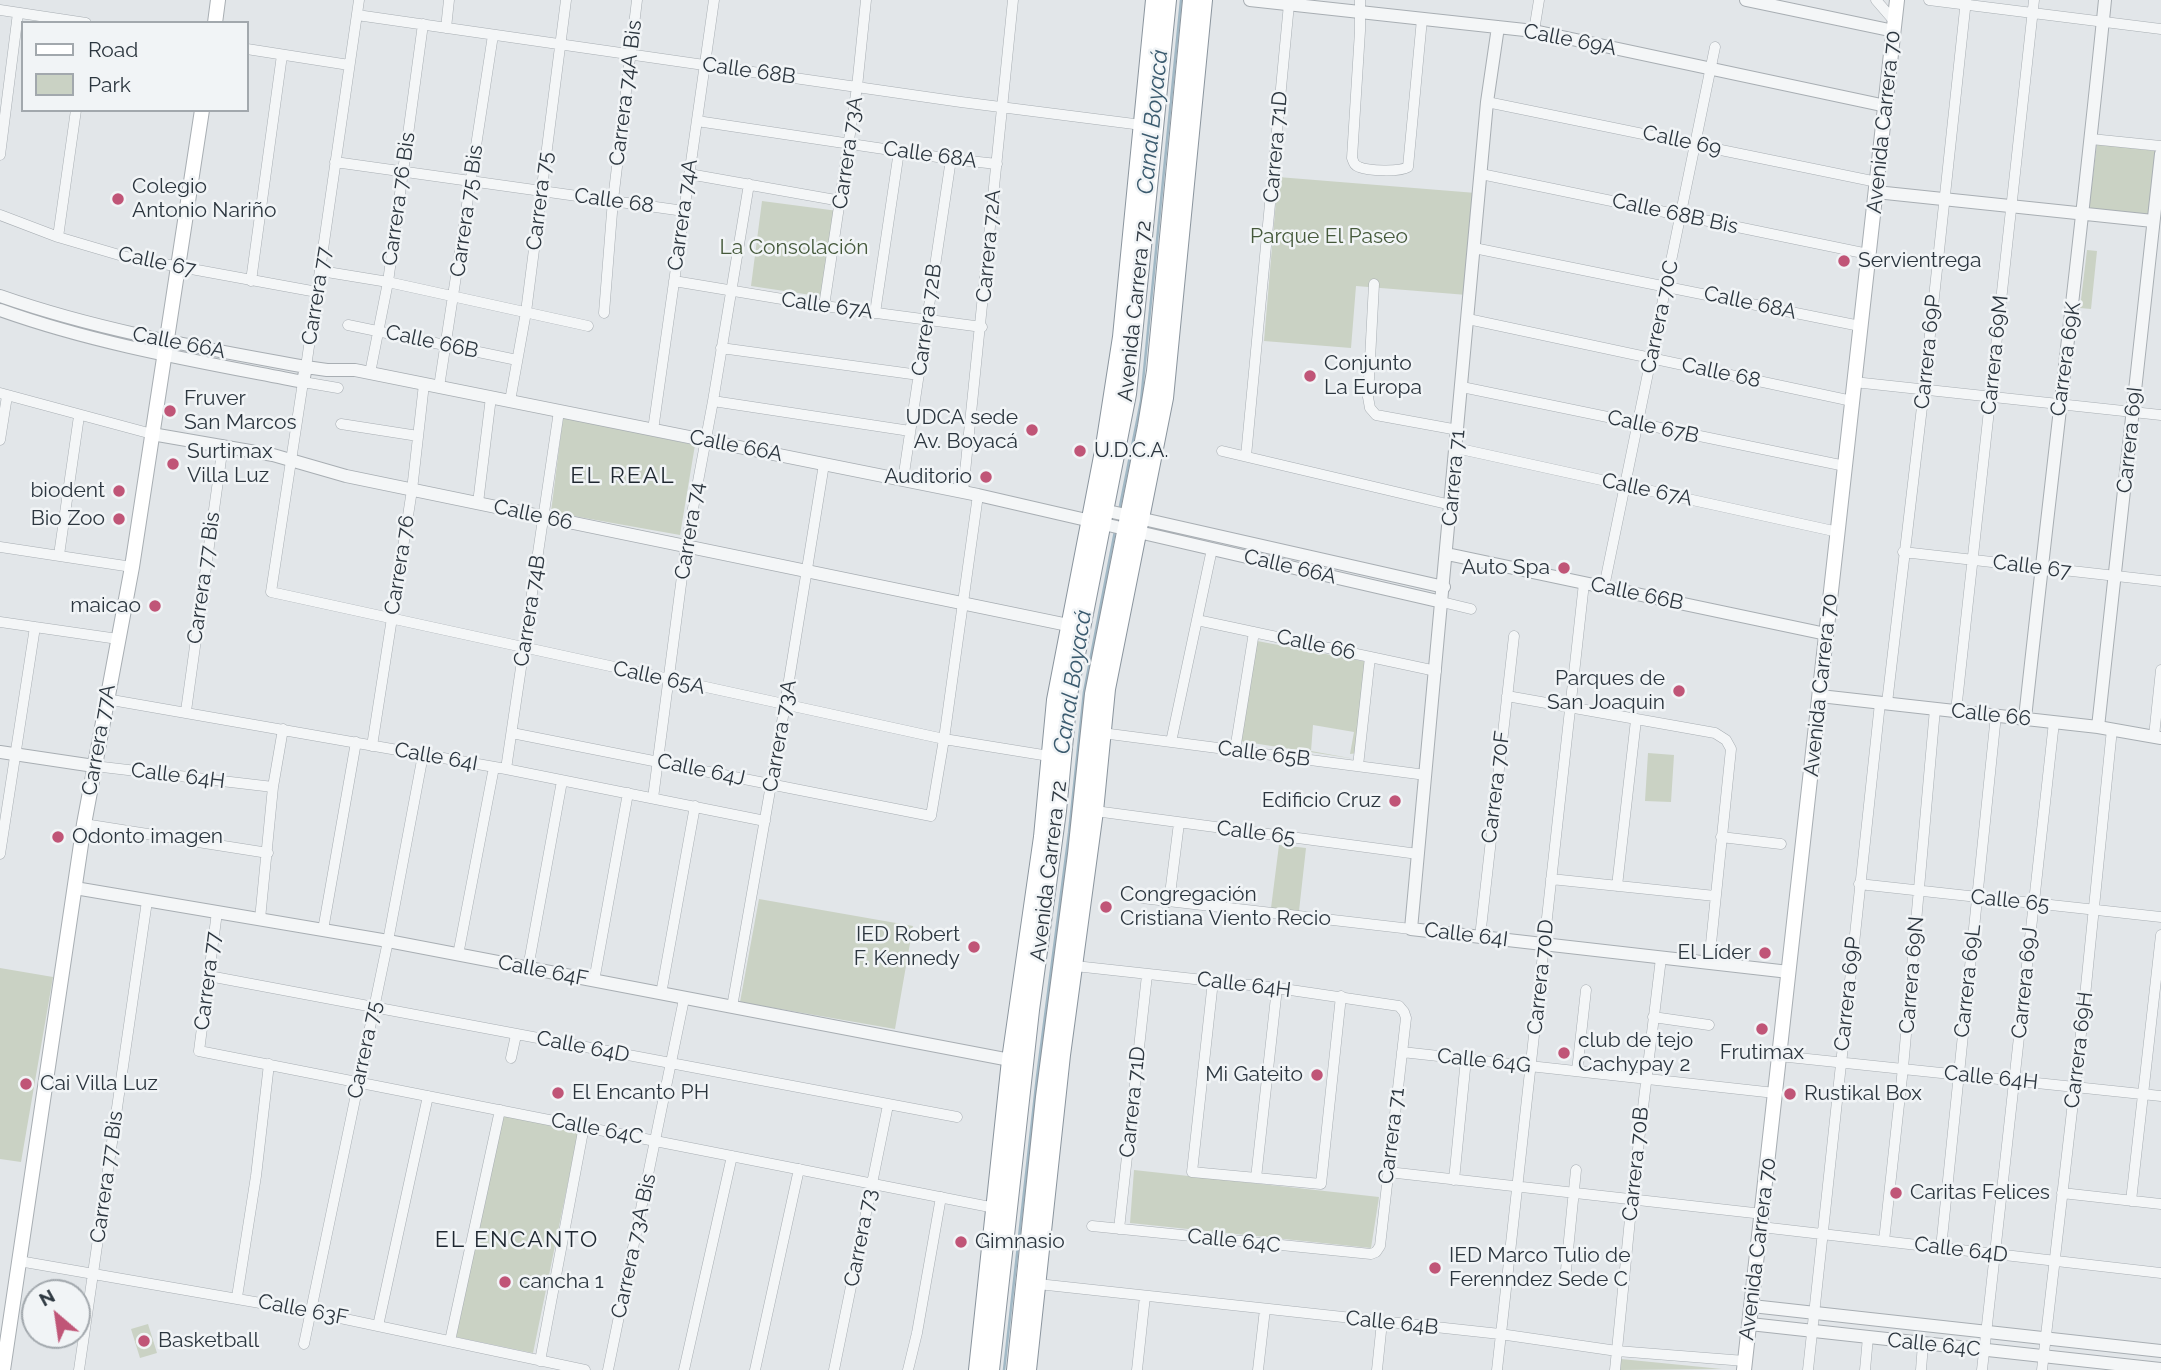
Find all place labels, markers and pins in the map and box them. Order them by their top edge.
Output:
place label: Colegio Antonio Nariño [132,174,277,224]
marker: Colegio Antonio Nariño [110,191,126,207]
place label: Servientrega [1858,248,1981,274]
marker: Servientrega [1836,253,1852,269]
place label: Conjunto La Europa [1324,351,1422,401]
marker: Conjunto La Europa [1302,368,1318,384]
place label: Fruver San Marcos [184,386,297,436]
marker: Fruver San Marcos [162,403,178,419]
place label: UDCA sede Av. Boyacá [906,405,1018,455]
marker: UDCA sede Av. Boyacá [1024,422,1040,438]
place label: U.D.C.A. [1094,438,1168,464]
place label: Surtimax Villa Luz [187,439,273,489]
marker: U.D.C.A. [1072,443,1088,459]
marker: Surtimax Villa Luz [165,456,181,472]
place label: Auditorio [884,464,972,490]
marker: Auditorio [978,469,994,485]
place label: biodent [30,478,105,504]
marker: biodent [111,483,127,499]
place label: Bio Zoo [31,506,105,532]
marker: Bio Zoo [111,511,127,527]
place label: Auto Spa [1462,555,1550,581]
marker: Auto Spa [1556,560,1572,576]
place label: maicao [70,593,141,619]
marker: maicao [147,598,163,614]
place label: Parques de San Joaquin [1547,666,1665,716]
marker: Parques de San Joaquin [1671,683,1687,699]
place label: Edificio Cruz [1262,788,1381,814]
marker: Edificio Cruz [1387,793,1403,809]
place label: Odonto imagen [72,824,223,850]
marker: Odonto imagen [50,829,66,845]
place label: Congregación Cristiana Viento Recio [1120,882,1331,932]
marker: Congregación Cristiana Viento Recio [1098,899,1114,915]
place label: IED Robert F. Kennedy [854,922,960,972]
marker: IED Robert F. Kennedy [966,939,982,955]
place label: El Líder [1678,940,1751,966]
marker: El Líder [1757,945,1773,961]
marker: Frutimax [1754,1021,1770,1037]
place label: club de tejo Cachypay 2 [1578,1028,1693,1078]
place label: Frutimax [1720,1040,1804,1066]
marker: club de tejo Cachypay 2 [1556,1045,1572,1061]
place label: Mi Gateito [1205,1062,1303,1088]
marker: Mi Gateito [1309,1067,1325,1083]
place label: Cai Villa Luz [40,1071,158,1097]
marker: Cai Villa Luz [18,1076,34,1092]
place label: El Encanto PH [572,1080,709,1106]
place label: Rustikal Box [1804,1081,1922,1107]
marker: El Encanto PH [550,1085,566,1101]
marker: Rustikal Box [1782,1086,1798,1102]
place label: Caritas Felices [1910,1180,2050,1206]
marker: Caritas Felices [1888,1185,1904,1201]
place label: Gimnasio [975,1229,1065,1255]
marker: Gimnasio [953,1234,969,1250]
place label: IED Marco Tulio de Ferenndez Sede C [1449,1243,1630,1293]
marker: IED Marco Tulio de Ferenndez Sede C [1427,1260,1443,1276]
place label: cancha 1 [519,1269,604,1295]
marker: cancha 1 [497,1274,513,1290]
place label: Basketball [158,1328,259,1354]
marker: Basketball [136,1333,152,1349]

